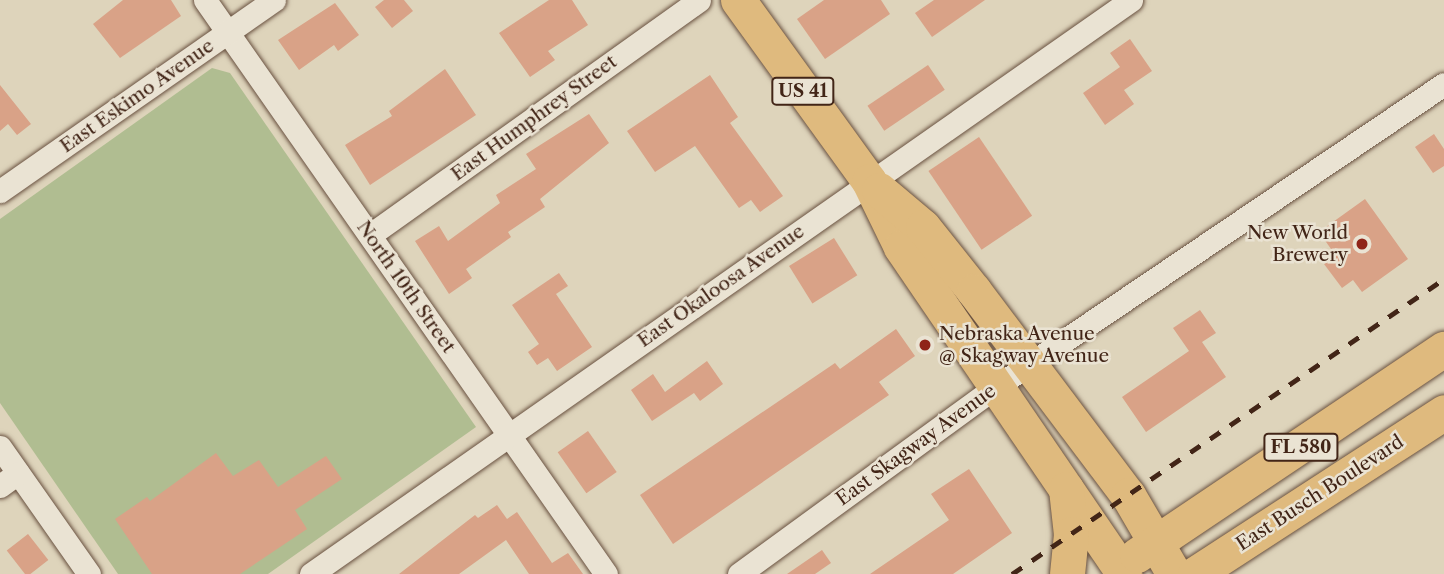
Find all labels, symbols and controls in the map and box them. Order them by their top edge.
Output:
street label: East Eskimo Avenue [55,34,219,158]
street label: East Humphrey Street [447,50,621,186]
road number: US 41 [770,76,836,106]
street label: North 10th Street [352,217,460,357]
street label: East Okaloosa Avenue [633,220,809,352]
place label: New World Brewery [1246,222,1348,266]
marker: New World Brewery [1354,236,1370,252]
place label: Nebraska Avenue @ Skagway Avenue [939,323,1111,367]
marker: Nebraska Avenue @ Skagway Avenue [917,337,933,353]
street label: East Skagway Avenue [831,379,1001,511]
street label: East Busch Boulevard [1232,430,1408,556]
road number: FL 580 [1262,432,1340,462]

